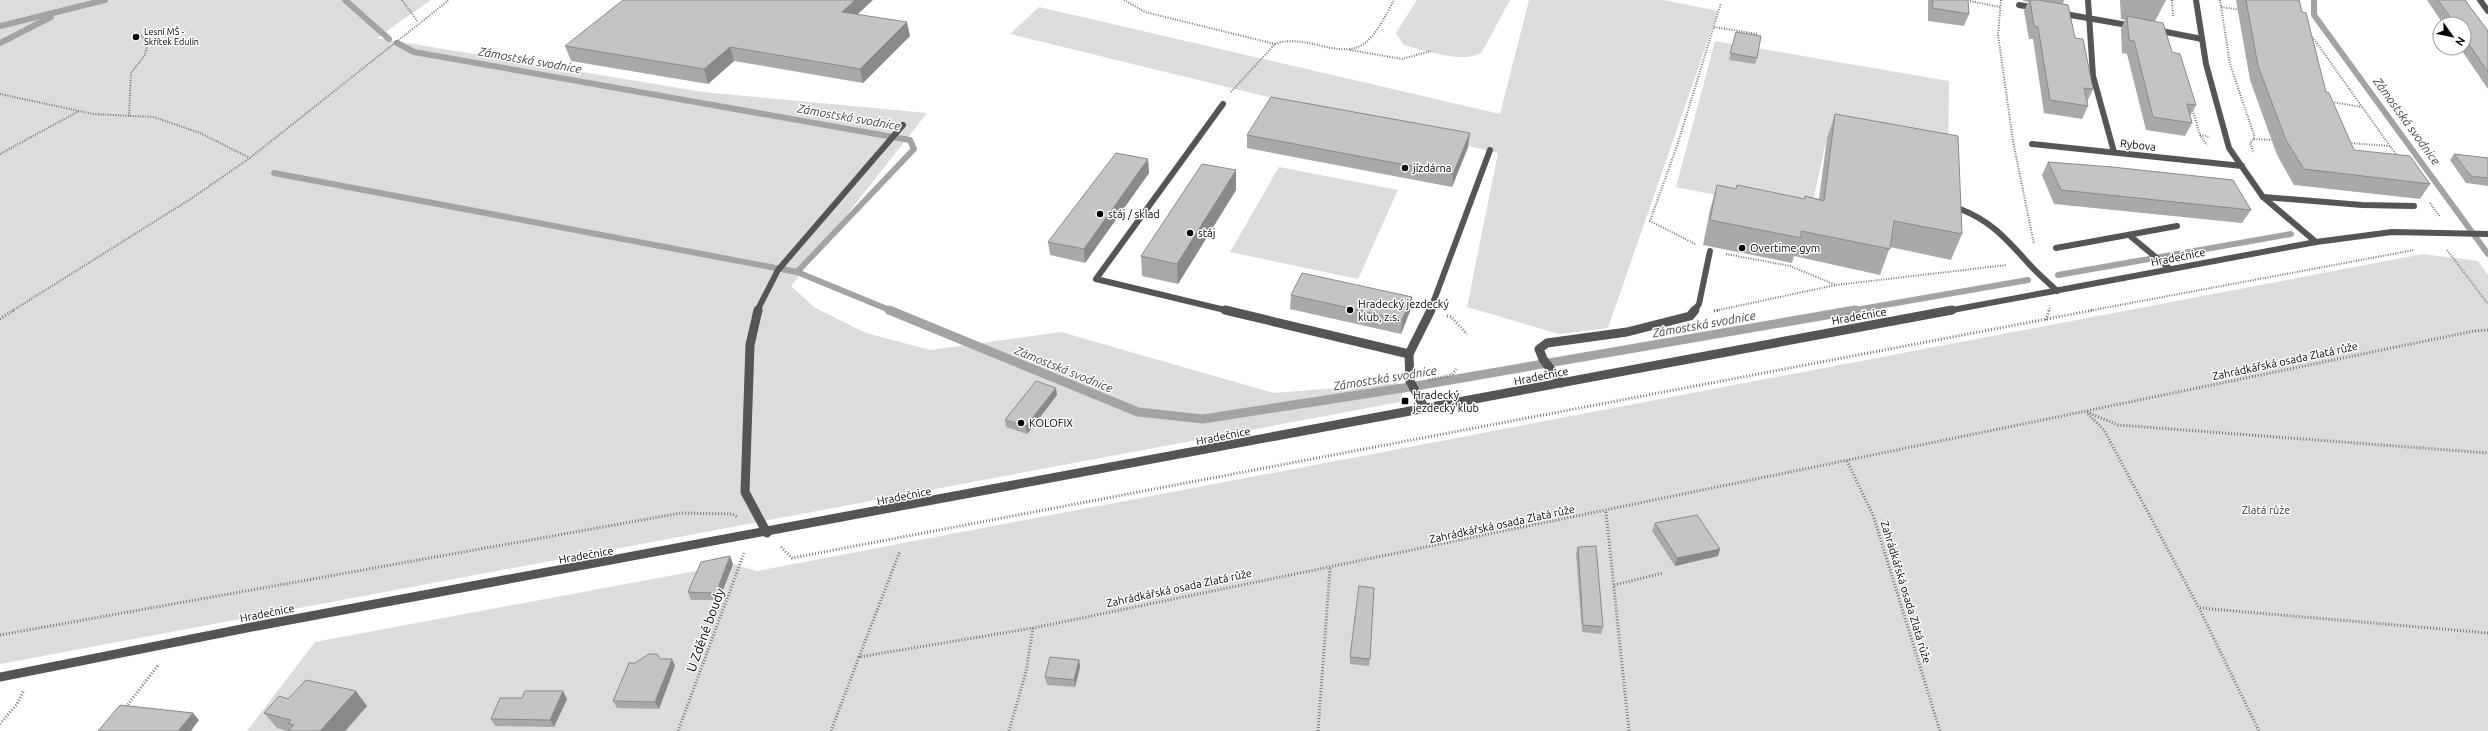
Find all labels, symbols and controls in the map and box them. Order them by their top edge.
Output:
north arrow [2432,16,2472,56]
place label: Lesní MŠ - Skřítek Edulín [144,25,199,47]
marker: Lesní MŠ - Skřítek Edulín [131,32,141,42]
text: N [2453,35,2468,48]
water label: Zámostská svodnice [476,44,583,75]
water label: Zámostská svodnice [2370,74,2443,167]
water label: Zámostská svodnice [795,101,902,132]
street label: Rybova [2119,137,2157,153]
place label: jízdárna [1412,162,1452,174]
marker: jízdárna [1400,163,1410,173]
place label: stáj / sklad [1108,208,1160,220]
marker: stáj / sklad [1095,209,1105,219]
place label: stáj [1198,227,1215,239]
marker: stáj [1185,228,1195,238]
place label: Overtime gym [1750,242,1820,254]
marker: Overtime gym [1737,243,1747,253]
street label: Hradečnice [2150,246,2206,268]
place label: Hradecký jezdecký klub, z.s. [1358,298,1449,323]
marker: Hradecký jezdecký klub, z.s. [1345,305,1355,315]
street label: Hradečnice [1831,305,1887,327]
water label: Zámostská svodnice [1650,309,1757,340]
street label: Zahrádkářská osada Zlatá růže [2211,340,2359,382]
water label: Zámostská svodnice [1012,343,1115,395]
water label: Zámostská svodnice [1331,363,1438,393]
street label: Hradečnice [1513,365,1569,387]
place label: Hradecký jezdecký klub [1412,389,1479,414]
marker: Hradecký jezdecký klub [1400,396,1410,406]
place label: KOLOFIX [1029,417,1073,429]
marker: KOLOFIX [1016,418,1026,428]
street label: Hradečnice [1195,425,1251,447]
street label: Hradečnice [876,485,932,507]
street label: Zahrádkářská osada Zlatá růže [1428,503,1576,545]
park label: Zlatá růže [2242,504,2290,516]
street label: Zahrádkářská osada Zlatá růže [1879,519,1933,665]
street label: Hradečnice [558,544,614,566]
street label: Zahrádkářská osada Zlatá růže [1105,567,1253,609]
street label: U Zděné boudy [683,586,727,674]
street label: Hradečnice [239,602,295,624]

